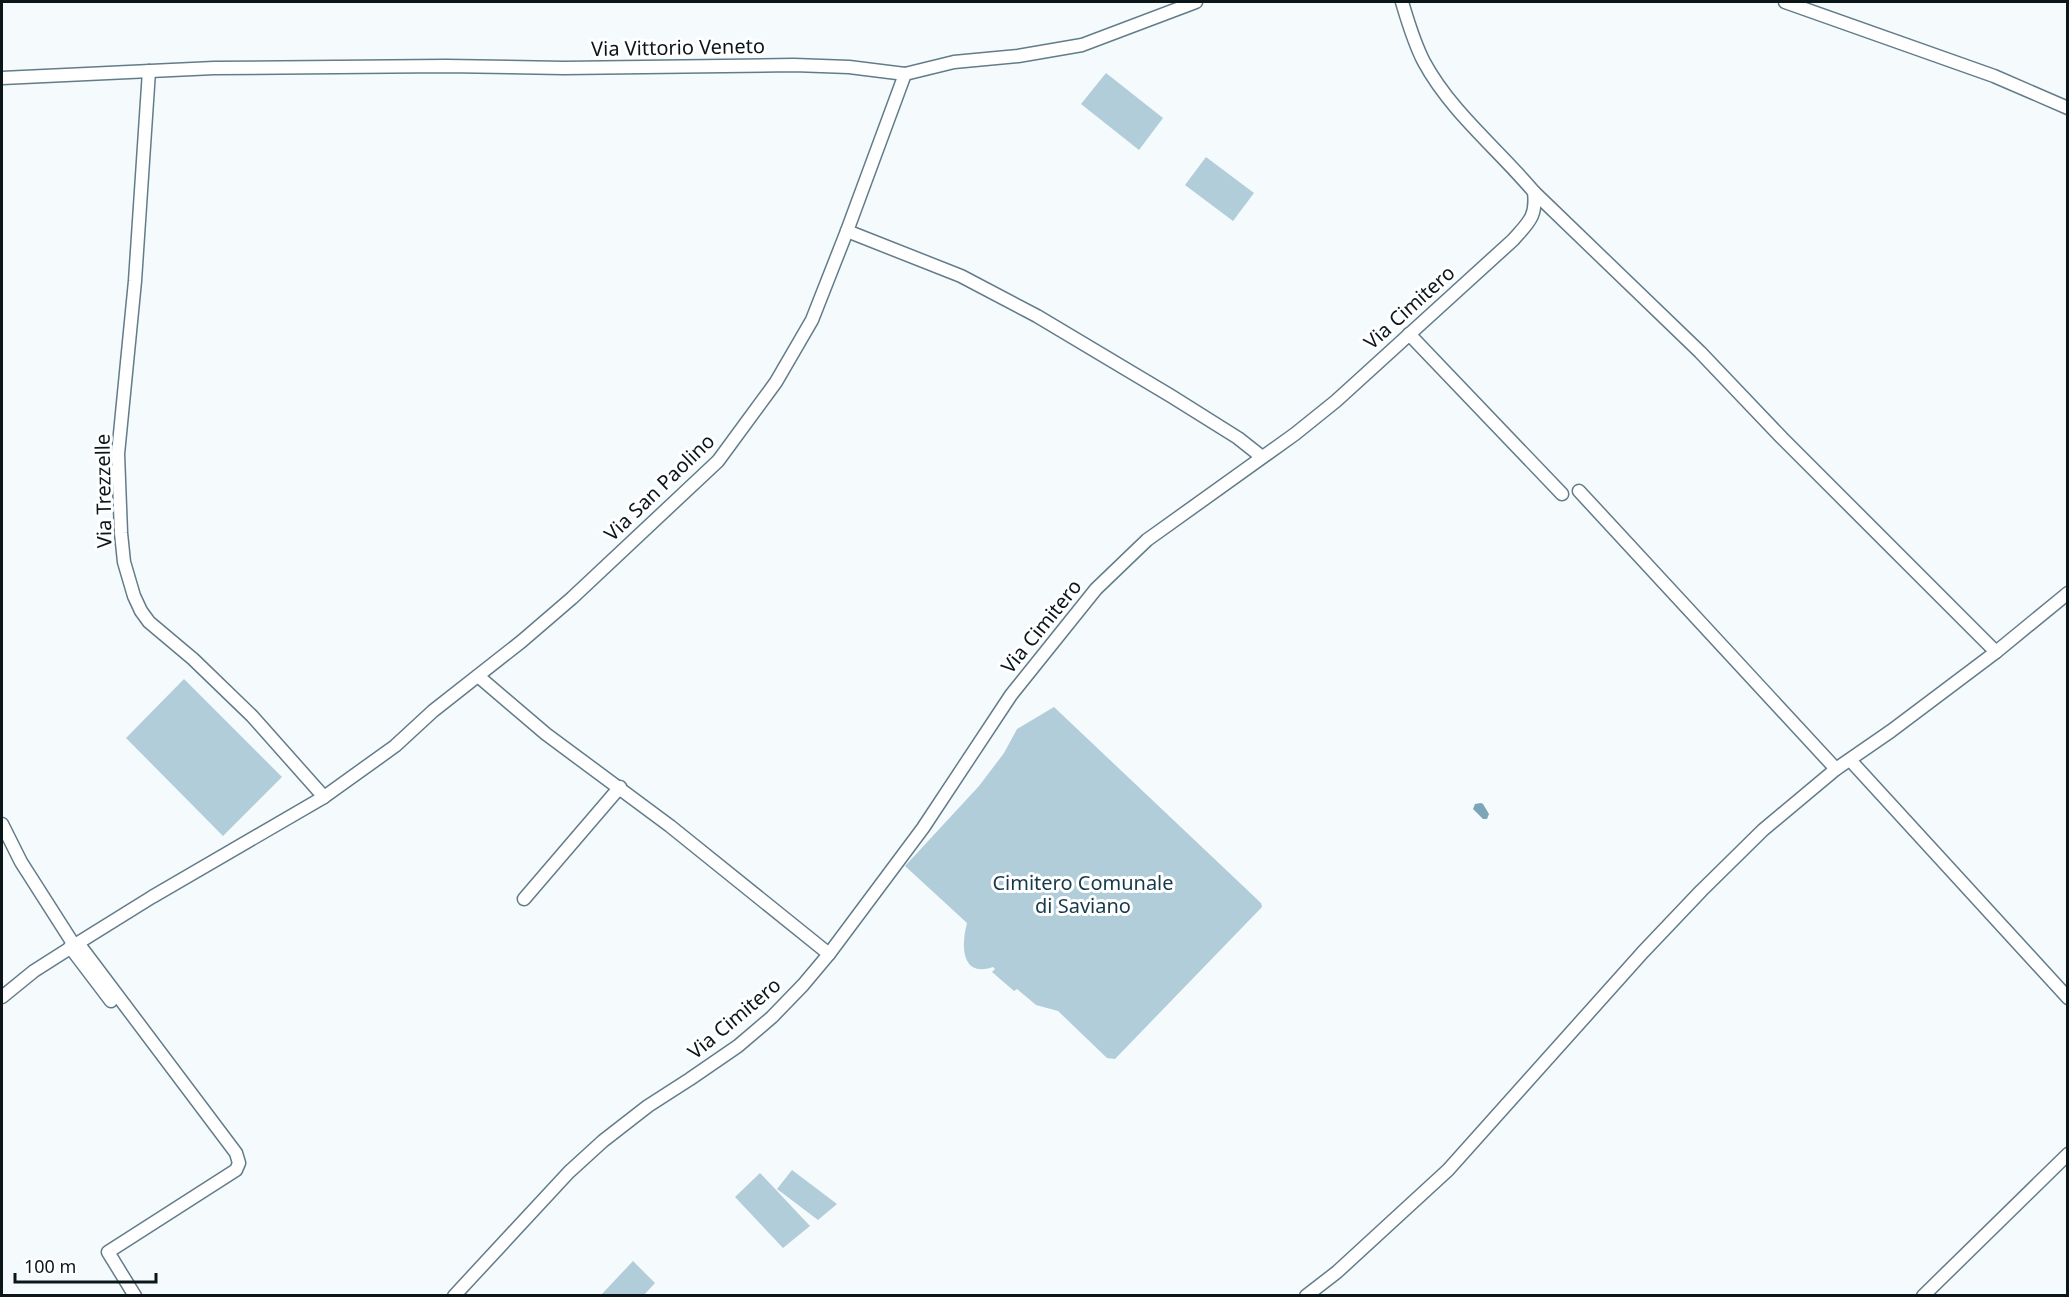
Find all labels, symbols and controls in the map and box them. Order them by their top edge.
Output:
street label: Via Vittorio Veneto [591,32,765,62]
street label: Via Cimitero [1358,259,1460,355]
street label: Via San Paolino [598,427,720,547]
street label: Via Trezzelle [89,434,117,548]
street label: Via Cimitero [995,573,1087,679]
park label: Cimitero Comunale di Saviano [992,869,1174,919]
street label: Via Cimitero [682,971,786,1065]
scale bar [15,1246,156,1284]
text: 100 m [24,1254,76,1278]

